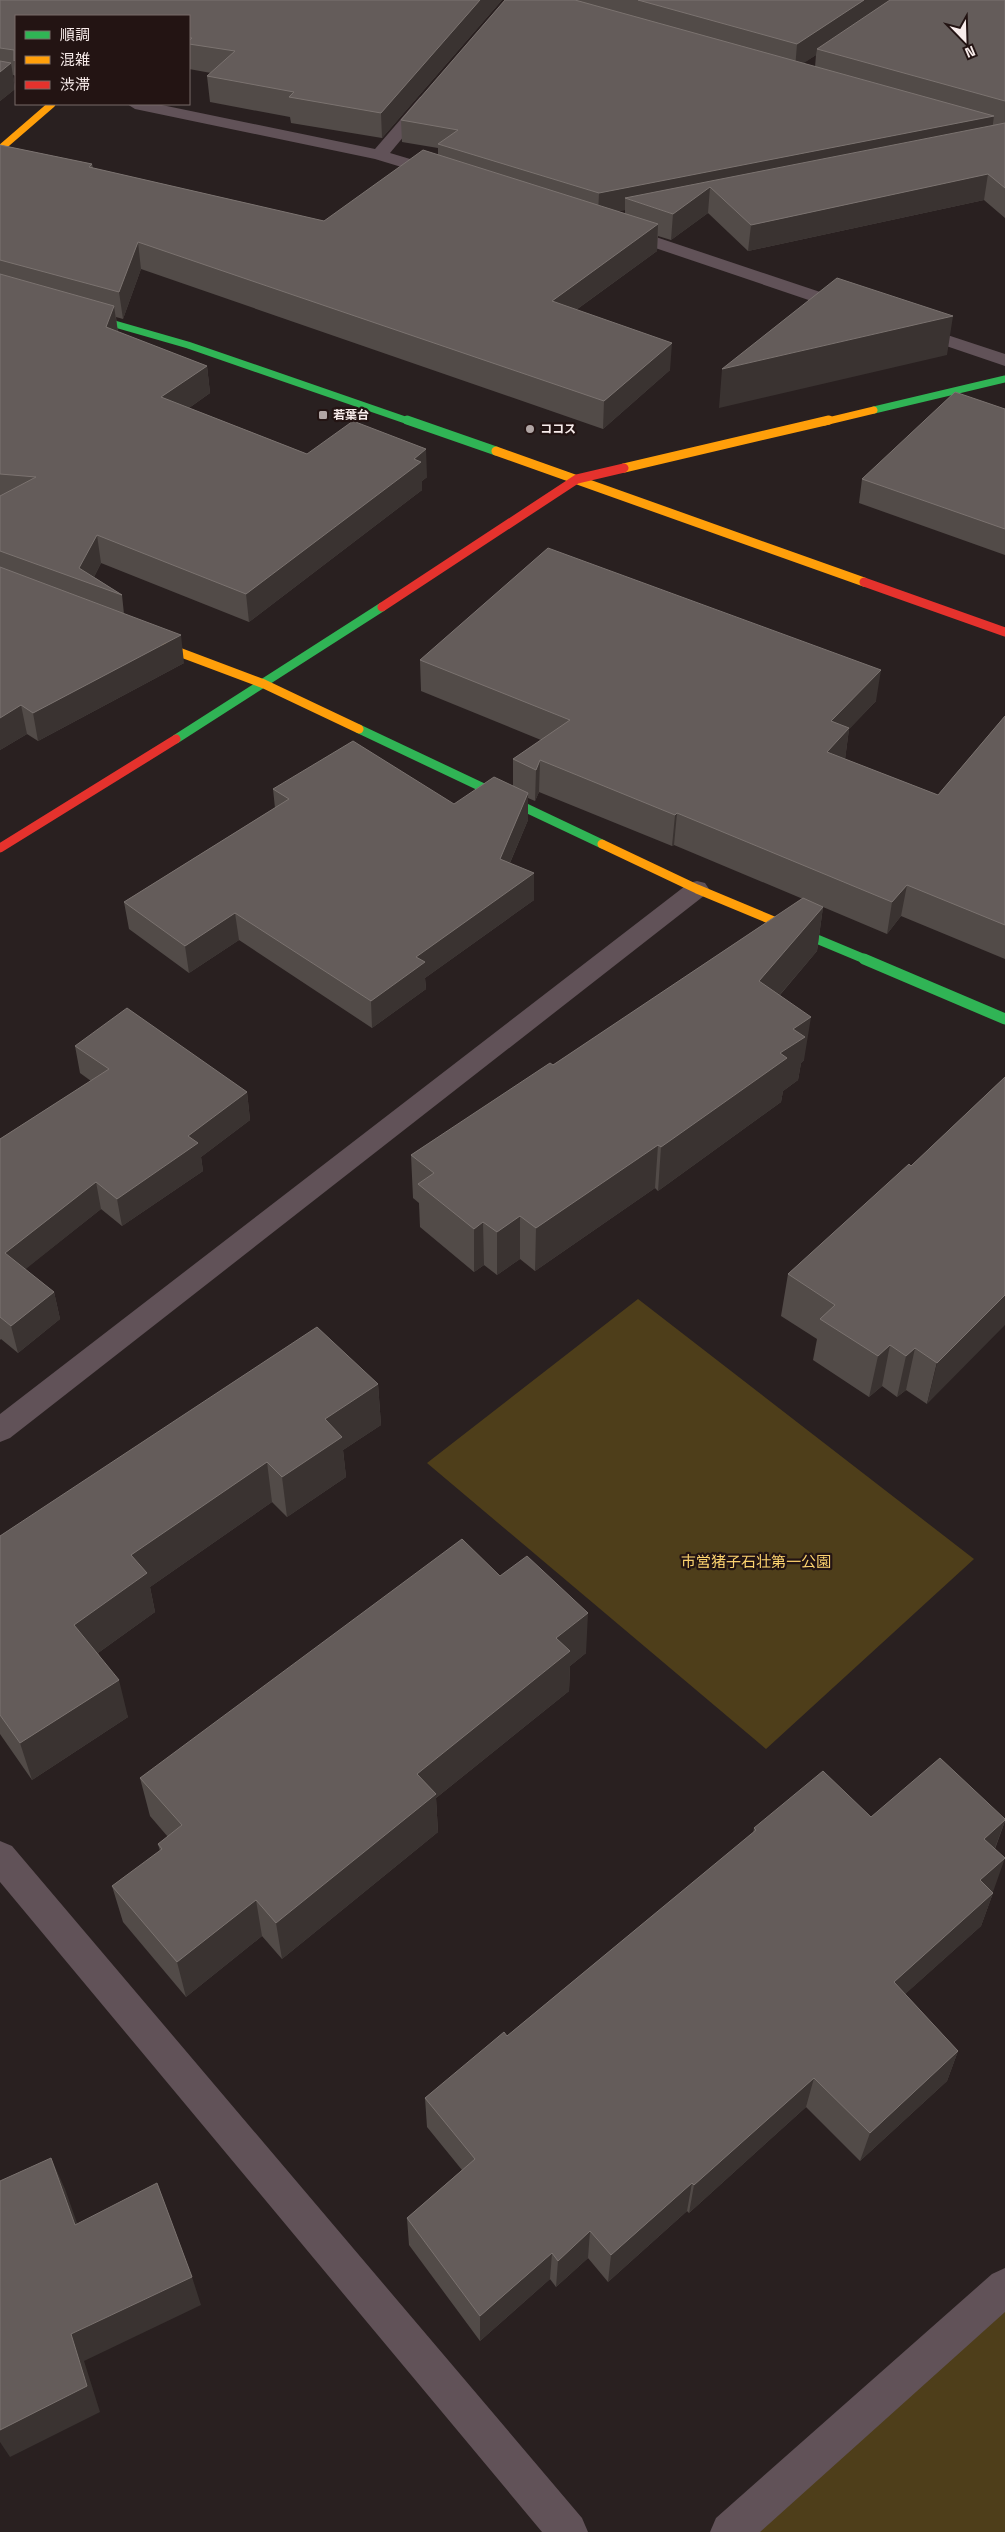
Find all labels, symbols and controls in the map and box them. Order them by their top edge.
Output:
legend [15,15,190,105]
north arrow [940,15,990,65]
text: 順調 [60,25,90,44]
text: N [962,42,978,62]
text: 混雑 [60,50,90,69]
text: 渋滞 [60,75,90,94]
place label: 若葉台 [333,407,369,423]
marker: 若葉台 [317,409,329,421]
place label: ココス [540,421,576,437]
marker: ココス [524,423,536,435]
park label: 市営猪子石壮第一公園 [681,1552,831,1571]

